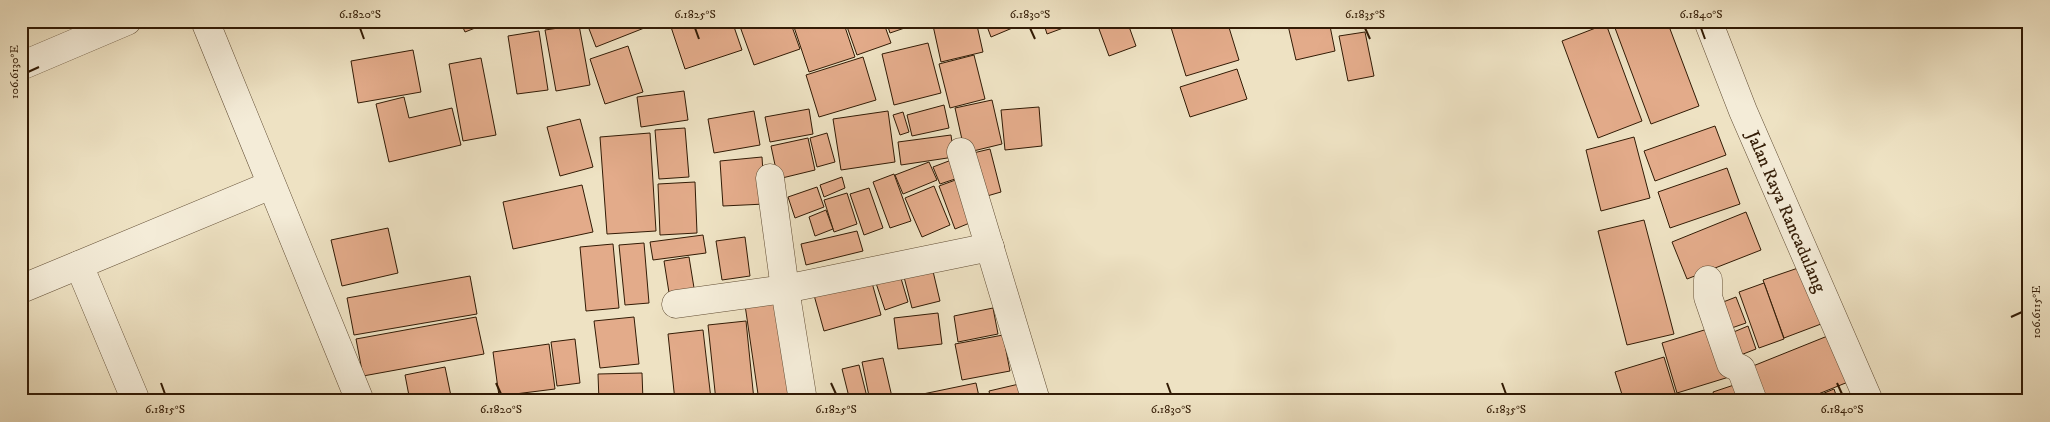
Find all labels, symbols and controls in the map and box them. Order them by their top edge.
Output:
text: 6.1820°S [339,7,381,22]
text: 6.1825°S [674,7,716,22]
text: 6.1830°S [1010,7,1050,22]
text: 6.1835°S [1345,7,1385,22]
text: 6.1840°S [1680,7,1723,22]
text: 106.6130°E [7,45,22,99]
street label: Jalan Raya Rancadulang [1740,126,1830,296]
text: 106.6115°E [2029,285,2044,339]
text: 6.1815°S [145,402,185,417]
text: 6.1820°S [480,402,522,417]
text: 6.1825°S [815,402,857,417]
text: 6.1830°S [1151,402,1191,417]
text: 6.1835°S [1486,402,1526,417]
text: 6.1840°S [1821,402,1864,417]

